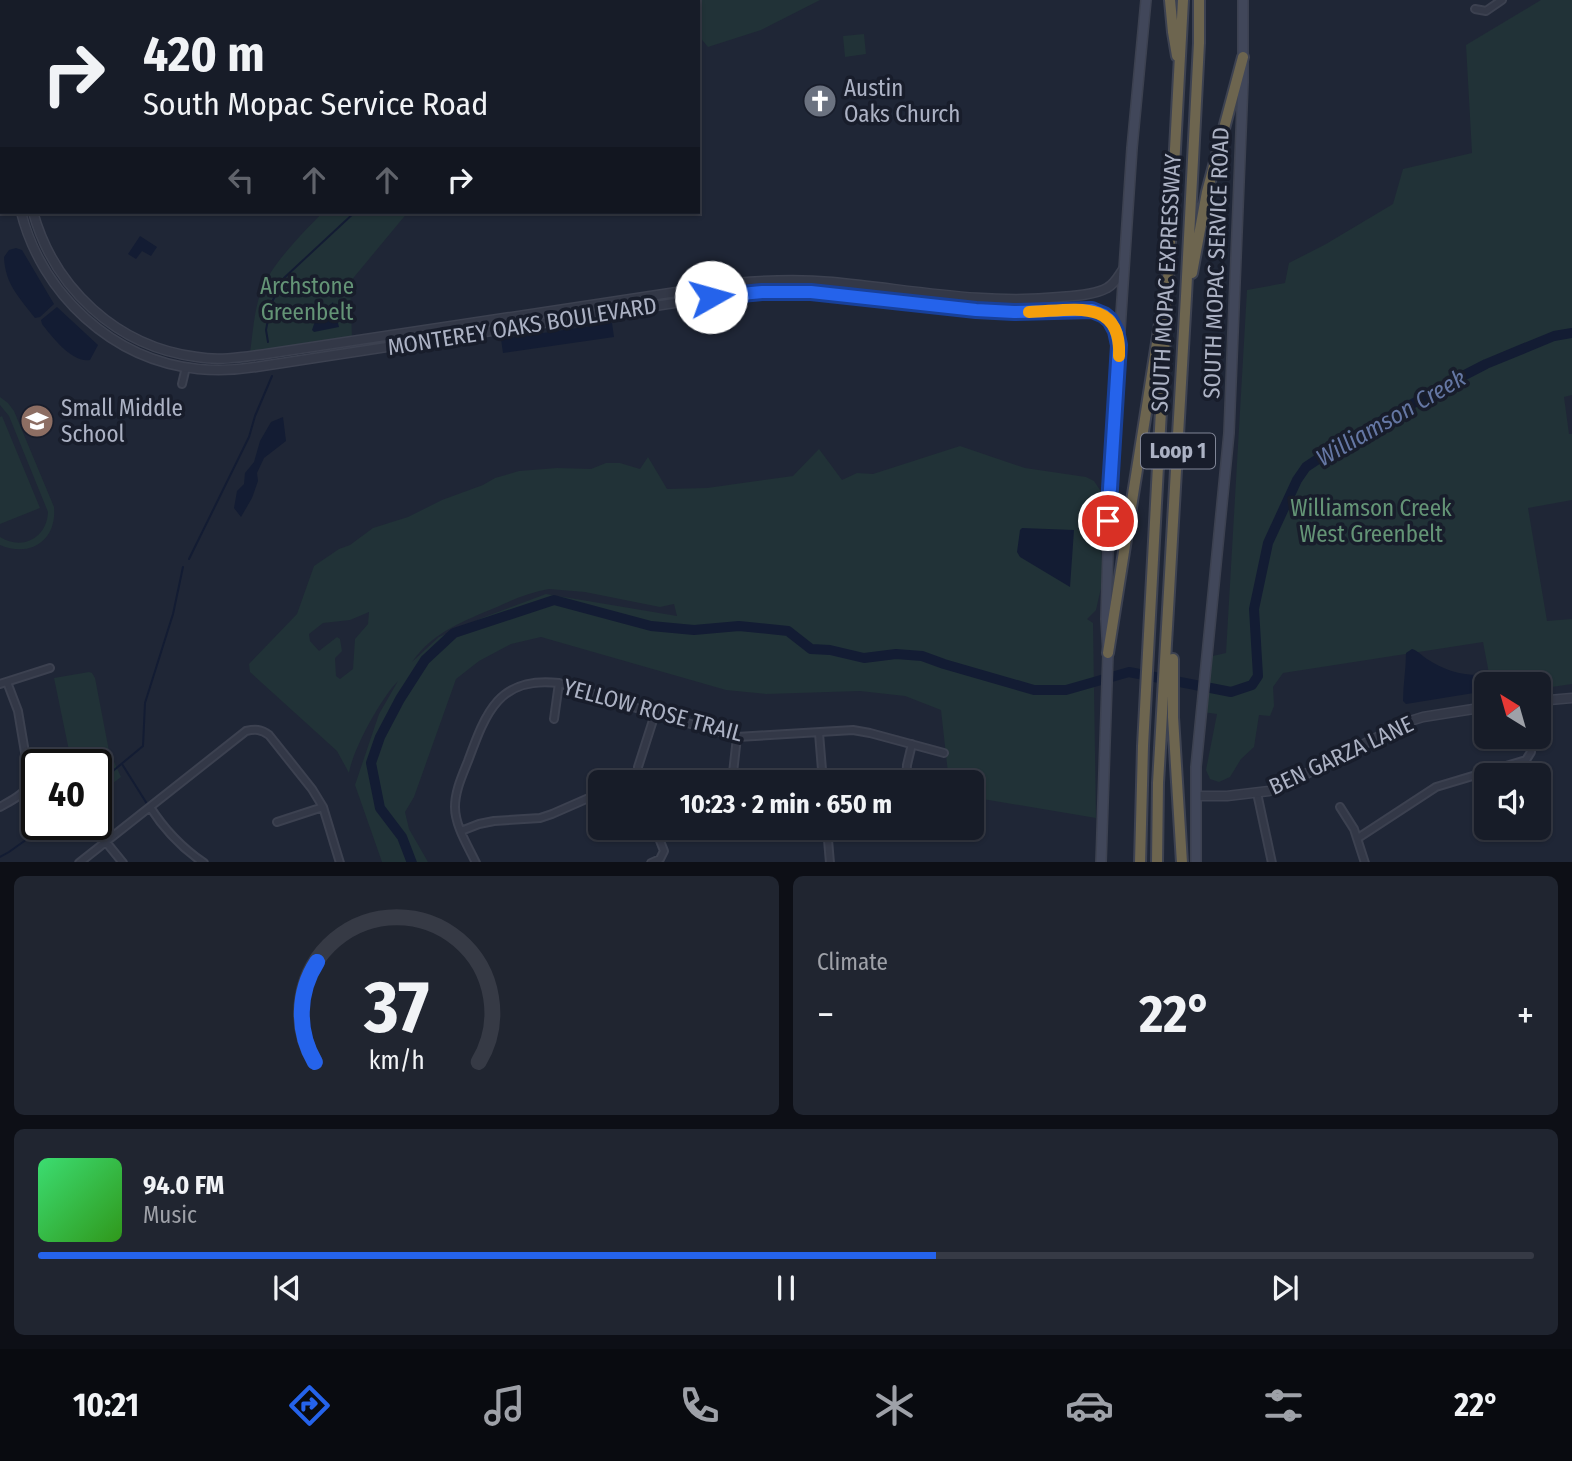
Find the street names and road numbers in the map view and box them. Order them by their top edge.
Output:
street label: SOUTH MOPAC SERVICE ROAD [1197,127,1235,399]
street label: SOUTH MOPAC EXPRESSWAY [1145,153,1187,413]
street label: MONTEREY OAKS BOULEVARD [385,291,659,361]
road number: Loop 1 [1141,434,1215,468]
street label: YELLOW ROSE TRAIL [560,673,746,747]
street label: BEN GARZA LANE [1264,709,1418,801]

